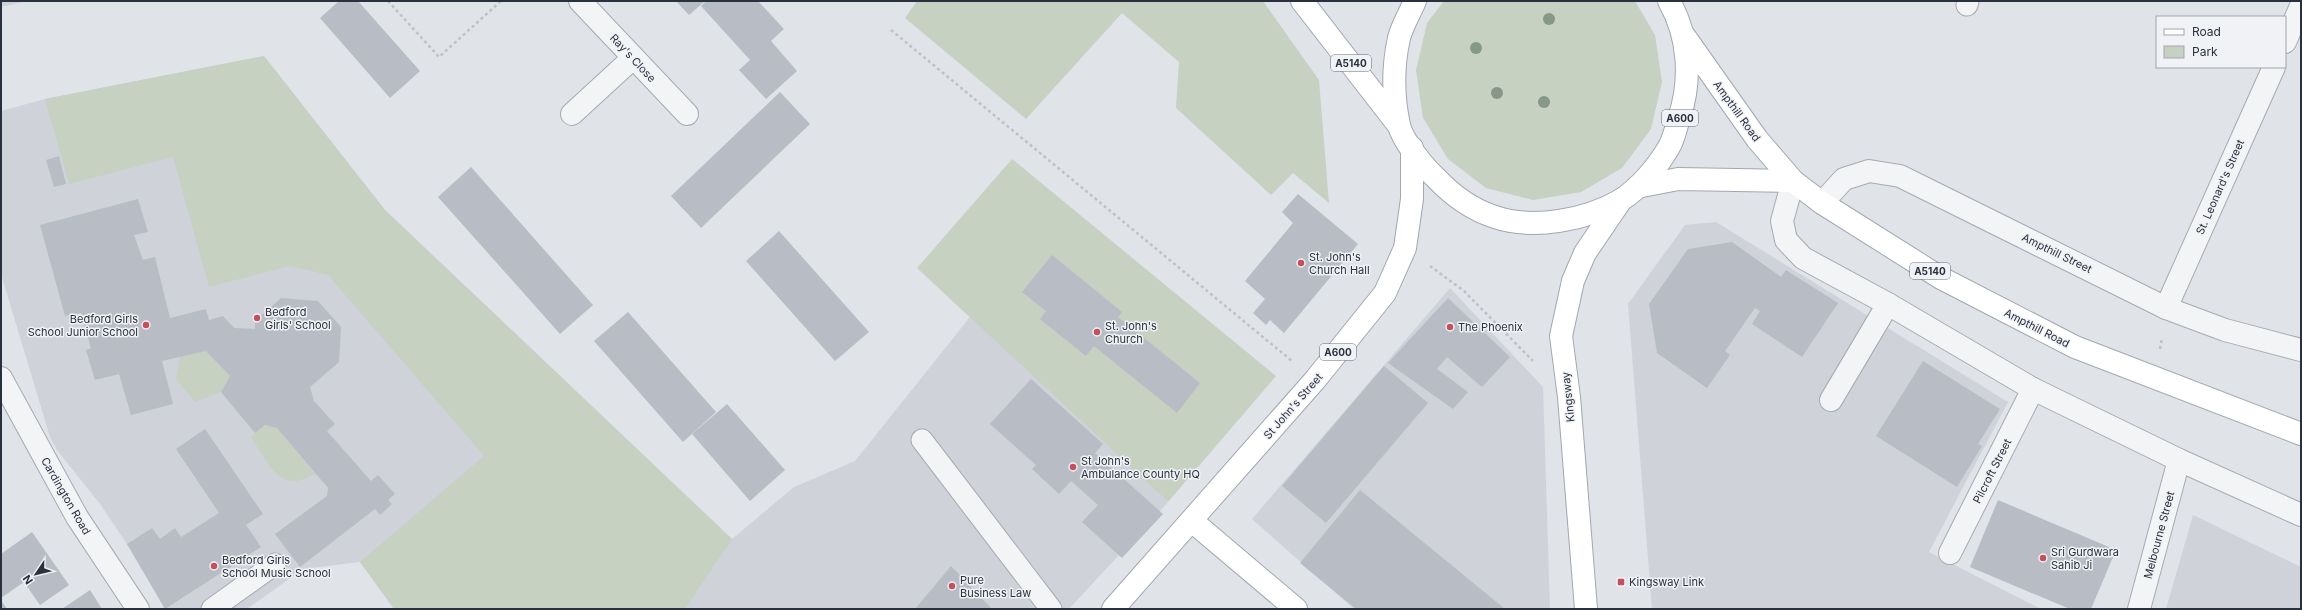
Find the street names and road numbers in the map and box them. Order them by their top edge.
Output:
street label: Ray's Close [607,31,659,85]
road number: A5140 [1331,55,1371,71]
street label: Ampthill Road [1710,78,1764,144]
road number: A600 [1662,110,1698,126]
street label: St. Leonard's Street [2193,137,2247,237]
street label: Ampthill Street [2020,230,2095,276]
road number: A5140 [1910,263,1950,279]
street label: Ampthill Road [2002,305,2072,351]
road number: A600 [1320,344,1356,360]
street label: St John's Street [1261,370,1326,442]
street label: Kingsway [1558,371,1578,423]
street label: Pilcroft Street [1970,436,2014,506]
street label: Cardington Road [38,455,94,537]
street label: Melbourne Street [2141,489,2178,580]

